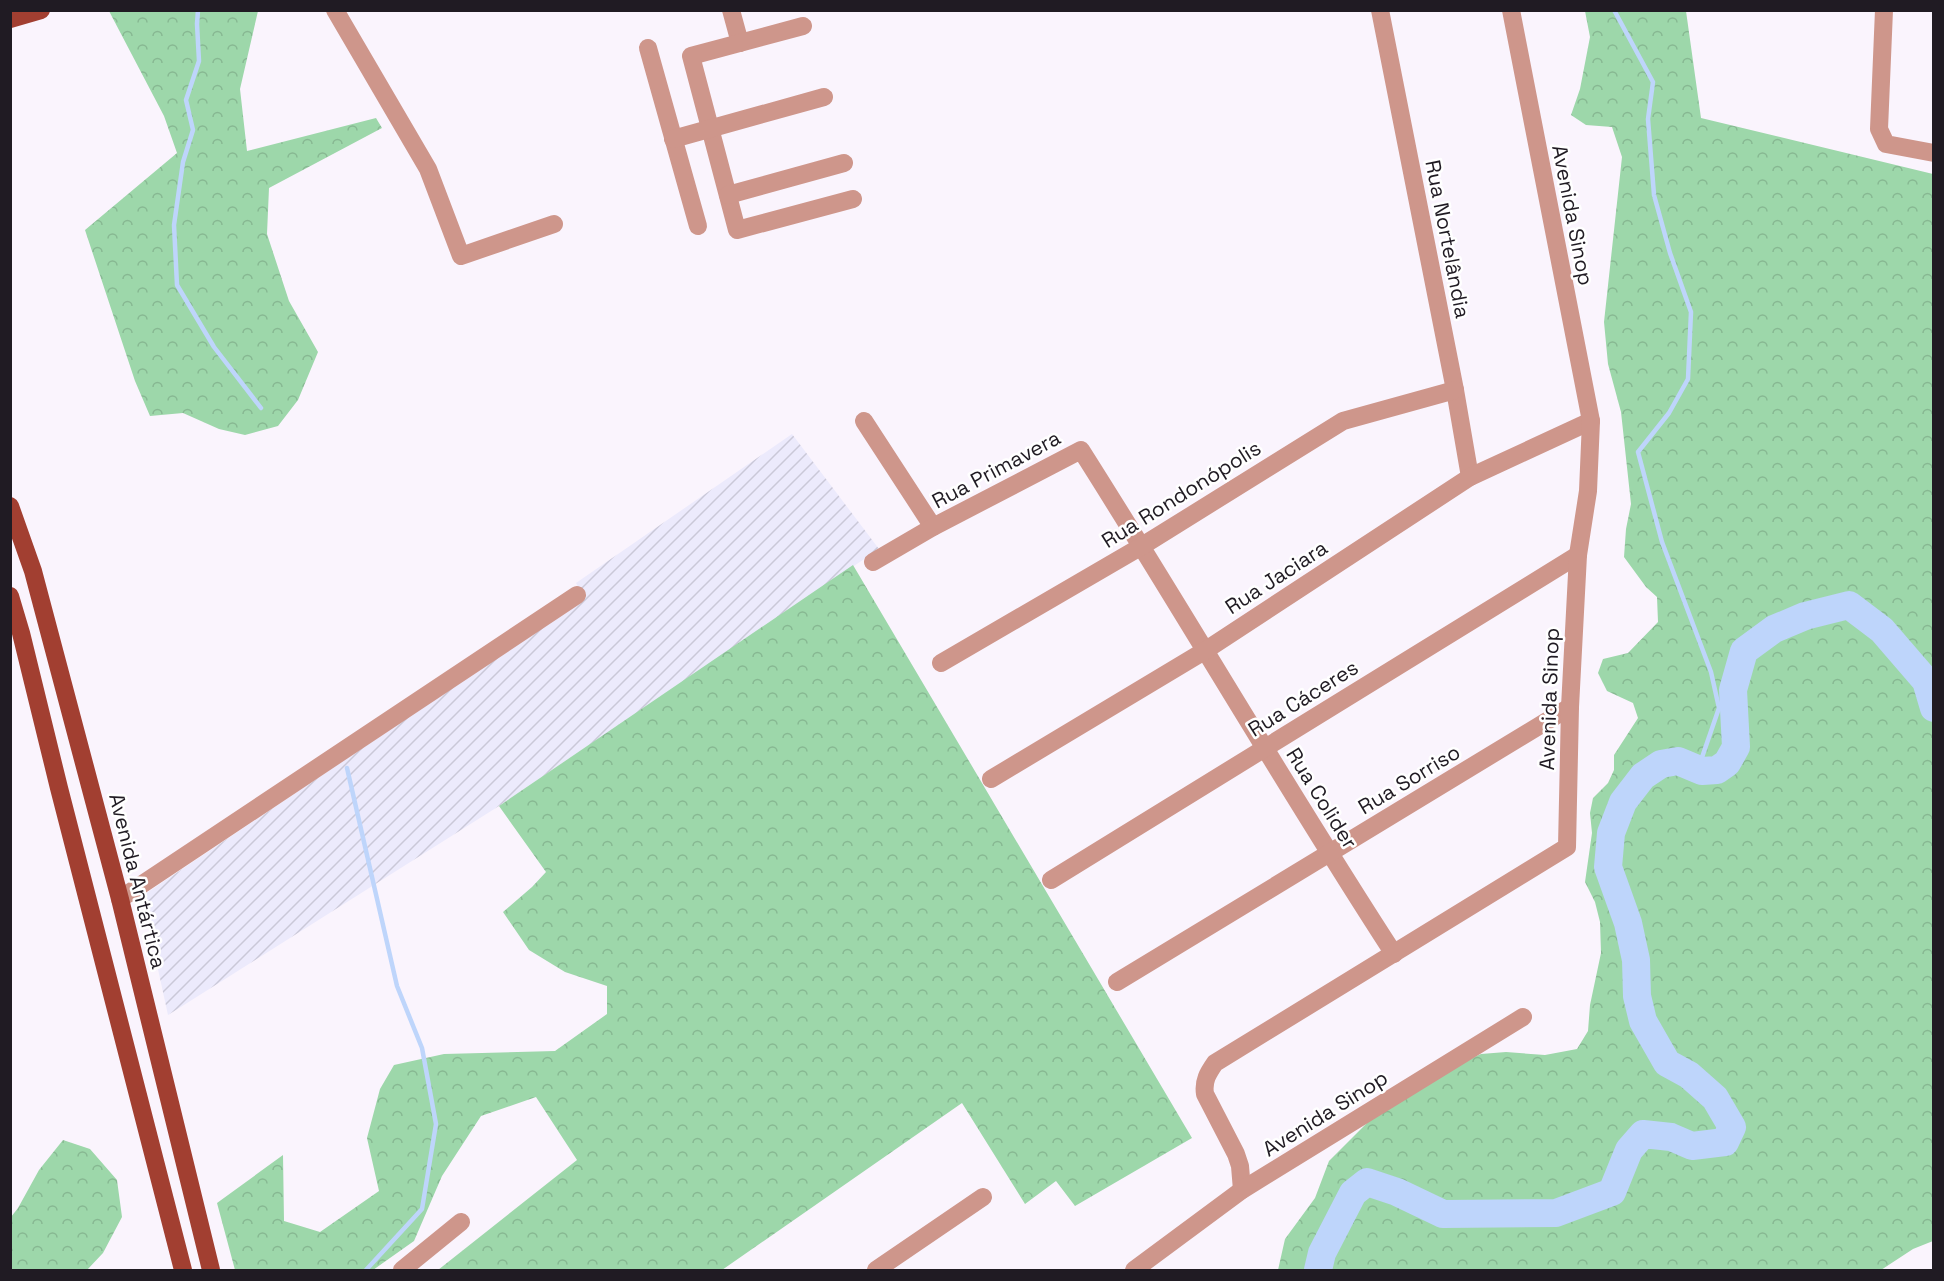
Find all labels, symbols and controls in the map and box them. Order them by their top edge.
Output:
street label: Avenida Sinop [1546,142,1600,288]
street label: Rua Nortelândia [1419,157,1477,321]
street label: Rua Primavera [927,424,1065,514]
street label: Rua Rondonópolis [1096,434,1266,554]
street label: Rua Jaciara [1220,534,1332,620]
street label: Avenida Sinop [1533,627,1565,771]
street label: Rua Cáceres [1243,653,1363,743]
street label: Rua Sorriso [1353,738,1465,820]
street label: Rua Colider [1280,742,1364,854]
street label: Avenida Antártica [103,791,173,971]
street label: Avenida Sinop [1257,1064,1393,1162]

